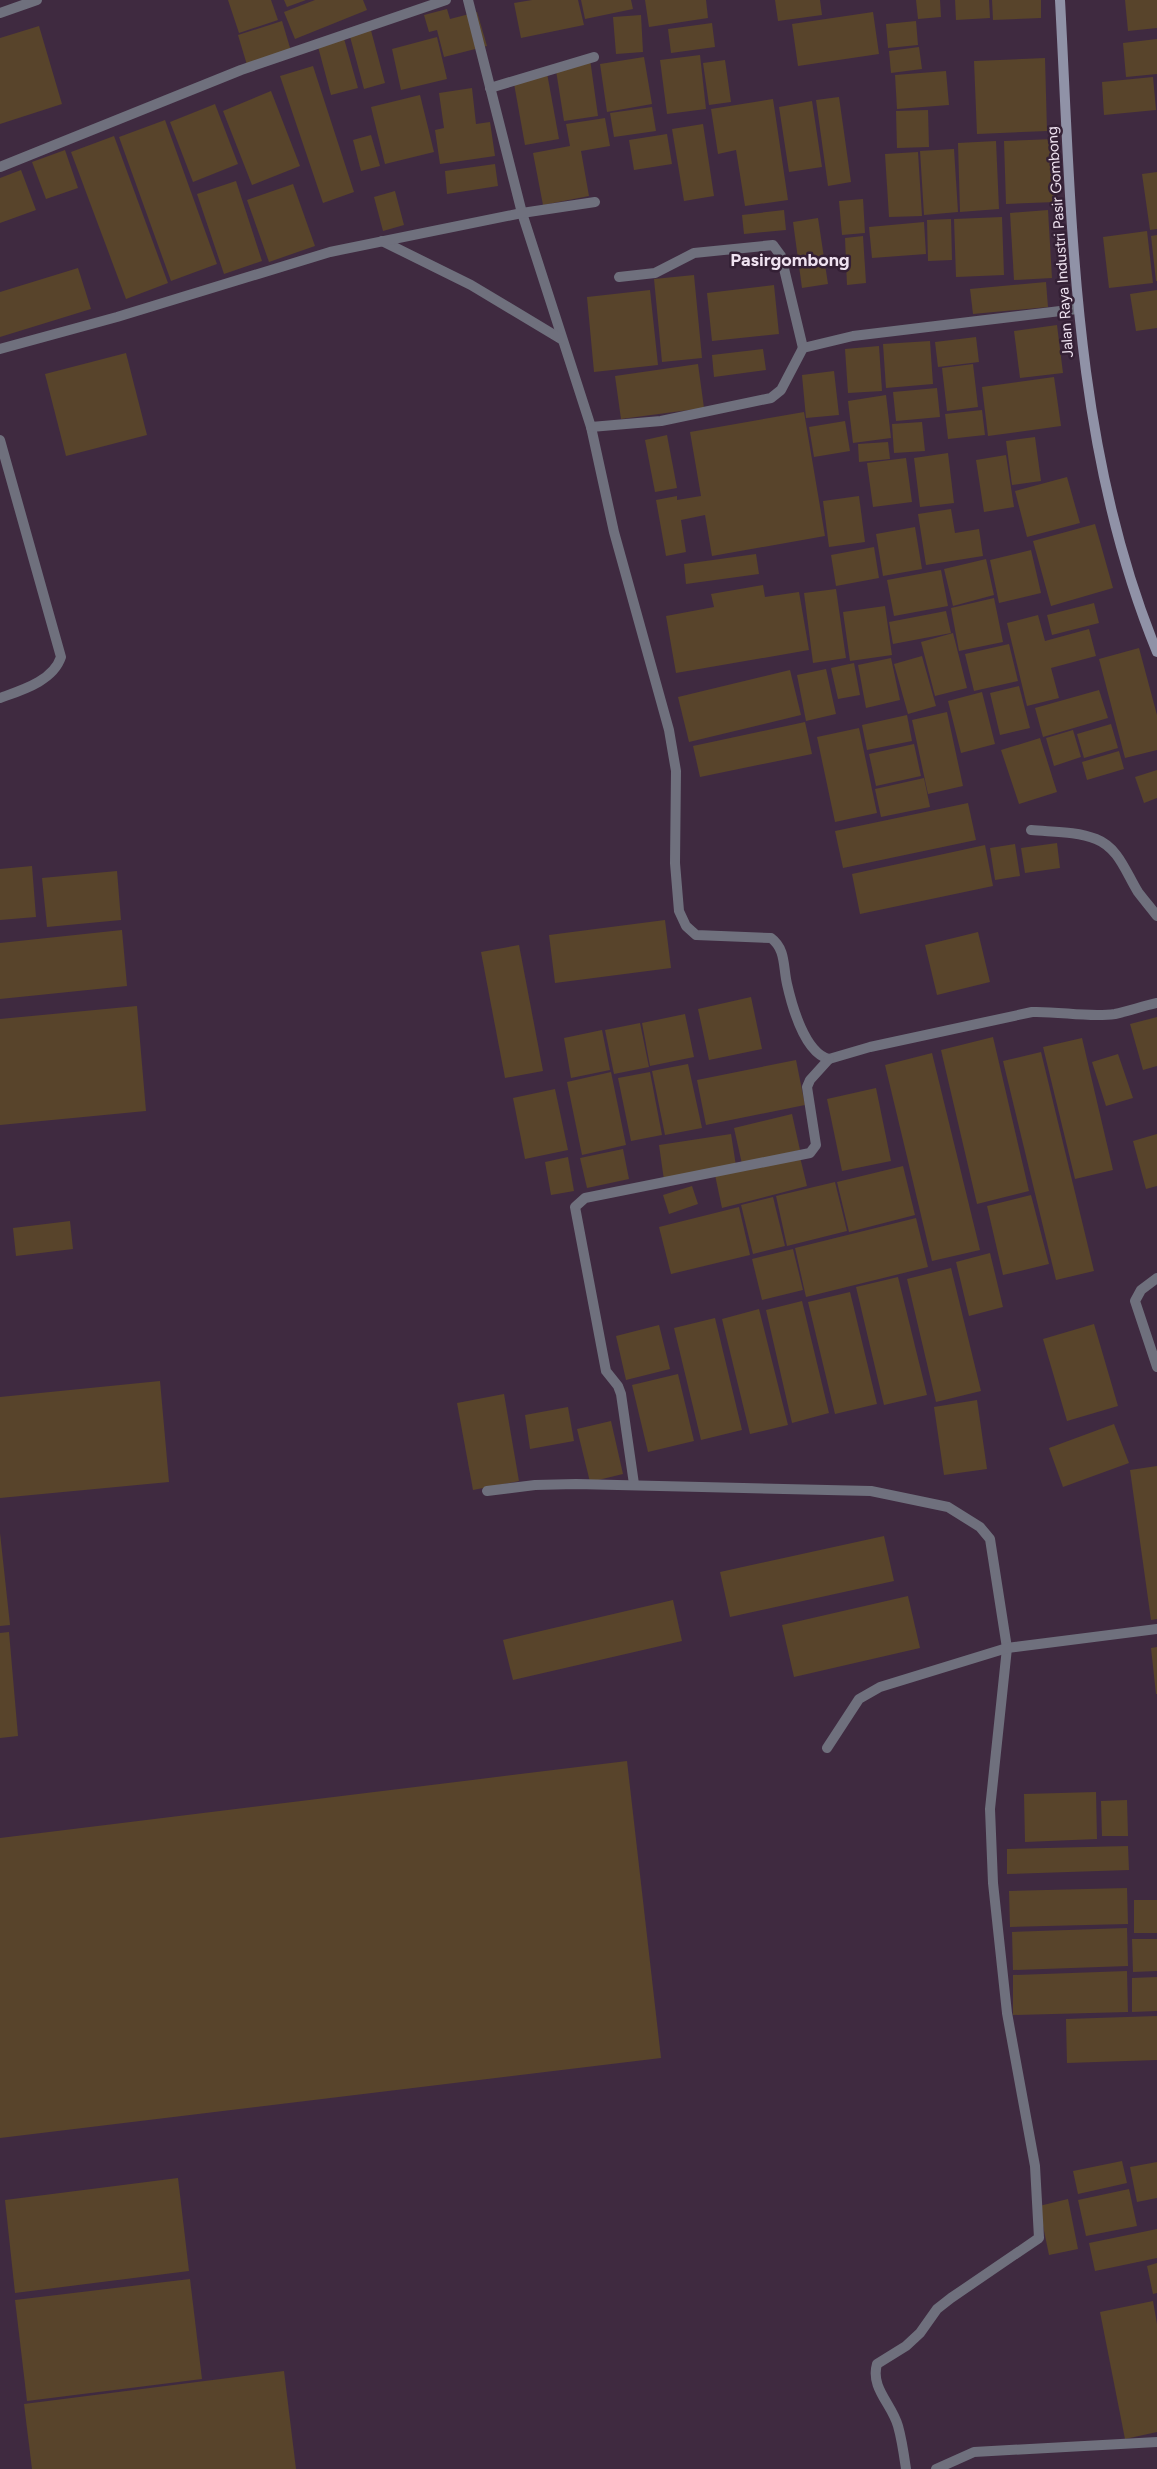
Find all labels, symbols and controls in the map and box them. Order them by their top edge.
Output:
street label: Jalan Raya Industri Pasir Gombong [1043,126,1077,358]
district label: Pasirgombong [730,249,850,271]

